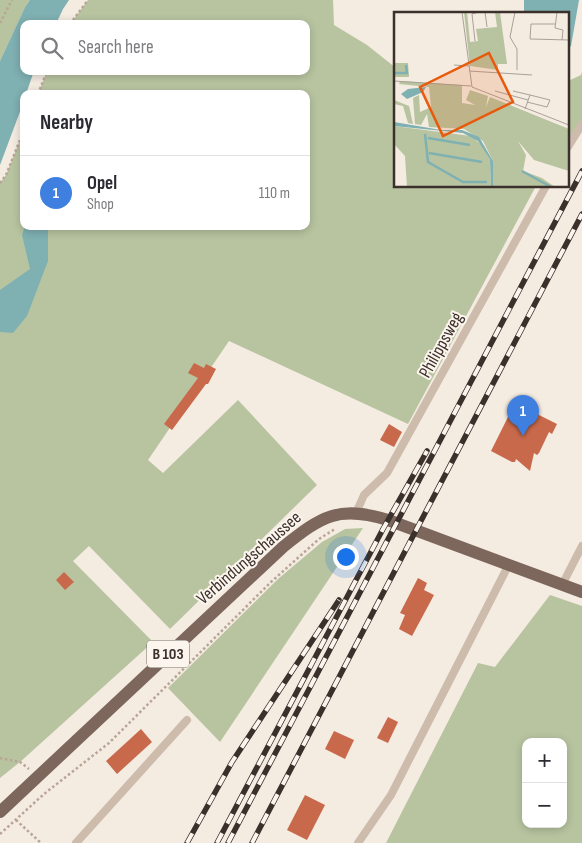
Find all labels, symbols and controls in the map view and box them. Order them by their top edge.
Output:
inset map [394,12,570,188]
search box [20,20,310,75]
icon: search [38,34,66,62]
text: Search here [78,36,154,59]
text: Nearby [40,110,93,135]
text: Opel [87,172,117,195]
text: 1 [53,184,59,203]
text: 110 m [259,184,290,203]
text: Shop [87,195,114,214]
street label: Philippsweg [414,309,468,381]
pin: 1 [507,395,539,436]
street label: Verbindungschaussee [193,507,305,609]
your location [333,544,359,570]
road number: B 103 [147,641,189,668]
map controls [522,738,567,828]
button: + [522,738,567,783]
button: − [522,783,567,828]

